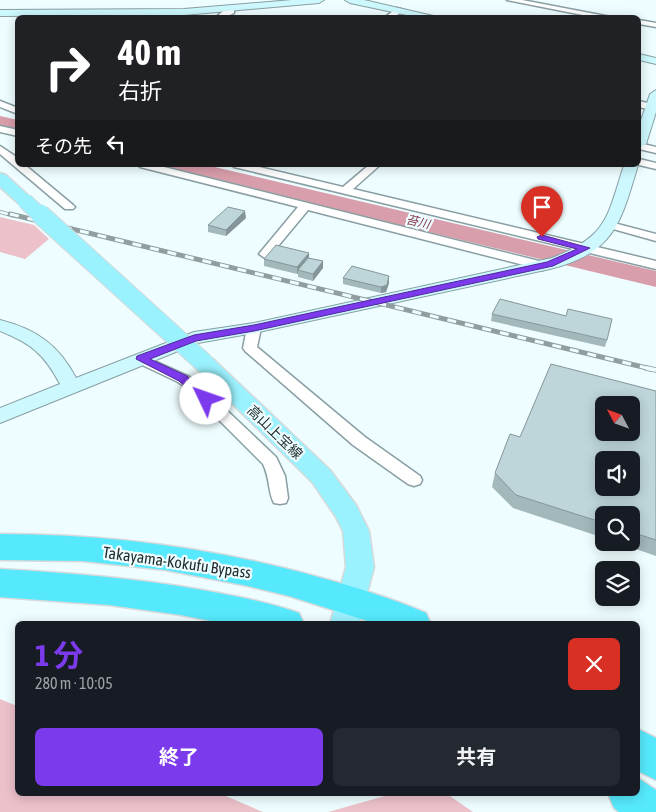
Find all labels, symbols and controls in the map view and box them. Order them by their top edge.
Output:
text: 40 m [118,32,181,72]
icon: right [35,35,100,100]
text: 右折 [118,78,162,104]
icon: left [102,130,130,158]
text: その先 [35,135,92,157]
pin [521,186,563,237]
icon: arrive [528,193,556,221]
water label: 苔川 [405,212,433,232]
position arrow [179,372,231,424]
north arrow [595,396,640,441]
map controls [595,396,640,606]
street label: 高山上宝線 [244,402,306,462]
button: sound [595,451,640,496]
button: search [595,506,640,551]
street label: Takayama-Kokufu Bypass [102,543,253,582]
button: layers [595,561,640,606]
text: 1 分 [35,638,83,672]
button: close [568,638,620,690]
text: 280 m · 10:05 [35,674,113,692]
button: 終了 [35,728,323,786]
button: 共有 [333,728,620,786]

